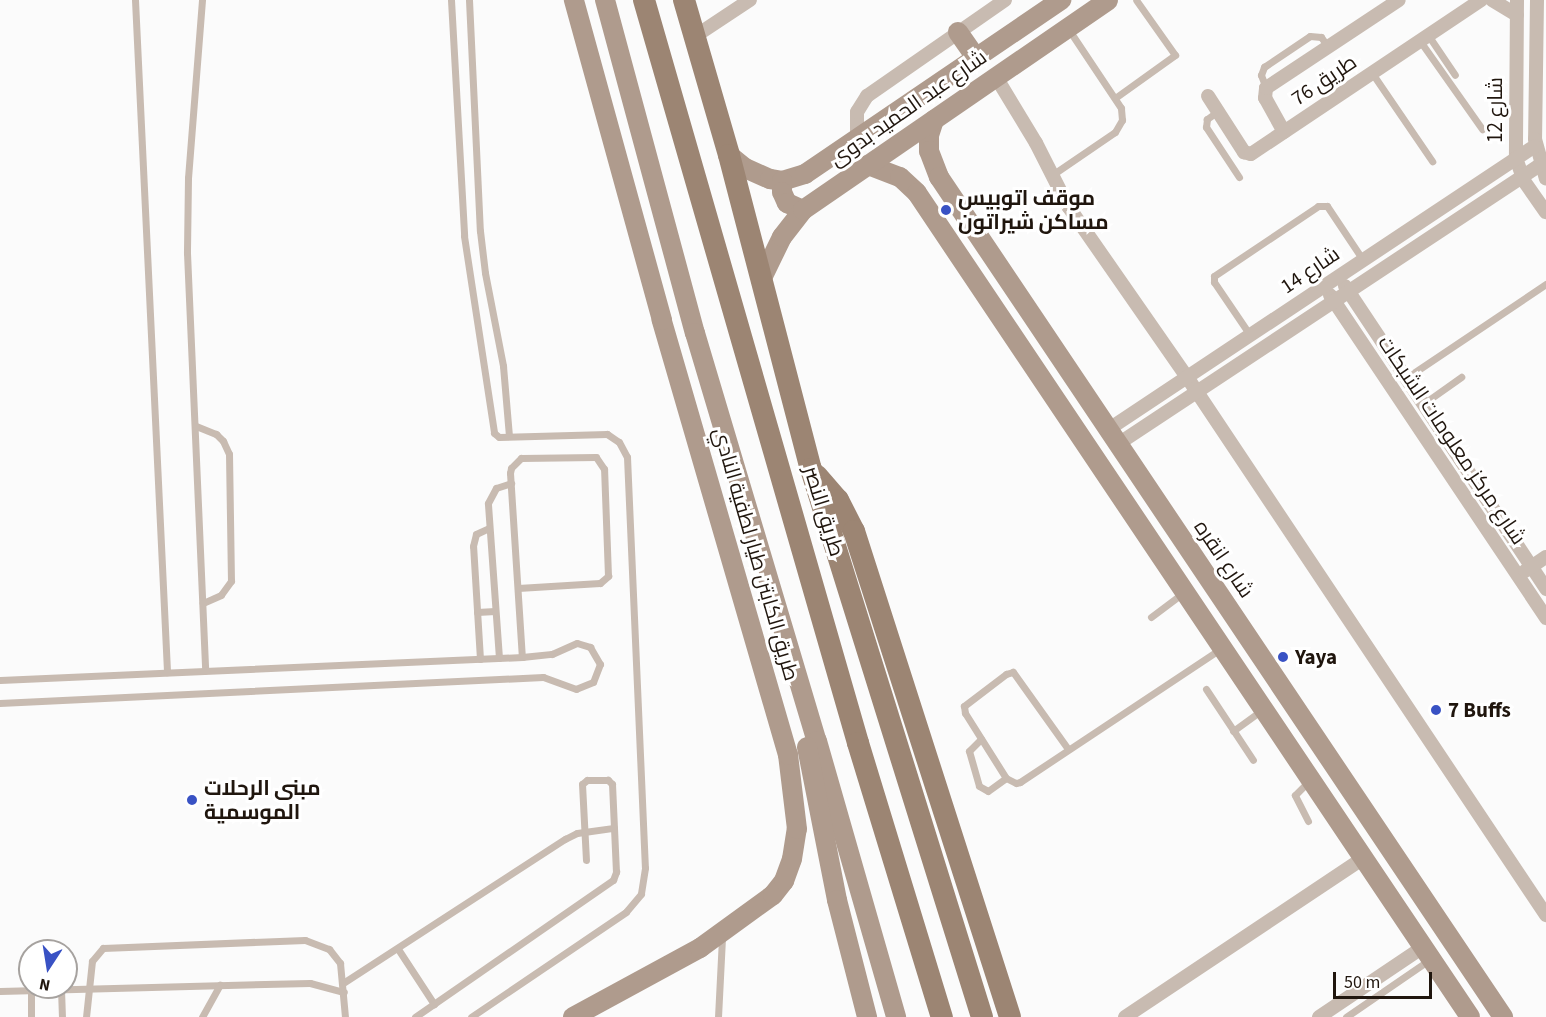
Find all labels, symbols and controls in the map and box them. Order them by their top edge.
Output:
street label: شارع عبد الحميد بدوى [825,44,991,172]
street label: طريق 76 [1287,49,1361,111]
street label: شارع 12 [1482,77,1508,143]
place label: موقف اتوبيس مساكن شيراتون [958,185,1109,235]
marker: موقف اتوبيس مساكن شيراتون [939,203,953,217]
street label: شارع 14 [1276,241,1344,299]
street label: شارع مركز معلومات الشبكات [1373,331,1531,549]
street label: طريق الكابتن طيار لطفية النادي [708,425,804,683]
street label: طريق النصر [798,463,850,559]
street label: شارع انقره [1189,515,1259,603]
place label: Yaya [1295,644,1337,670]
marker: Yaya [1276,650,1290,664]
place label: 7 Buffs [1448,697,1511,723]
marker: 7 Buffs [1429,703,1443,717]
place label: مبنى الرحلات الموسمية [204,775,321,825]
marker: مبنى الرحلات الموسمية [185,793,199,807]
north arrow [18,939,78,999]
scale bar [1336,960,1435,998]
text: 50 m [1344,970,1380,995]
text: N [37,973,52,997]

